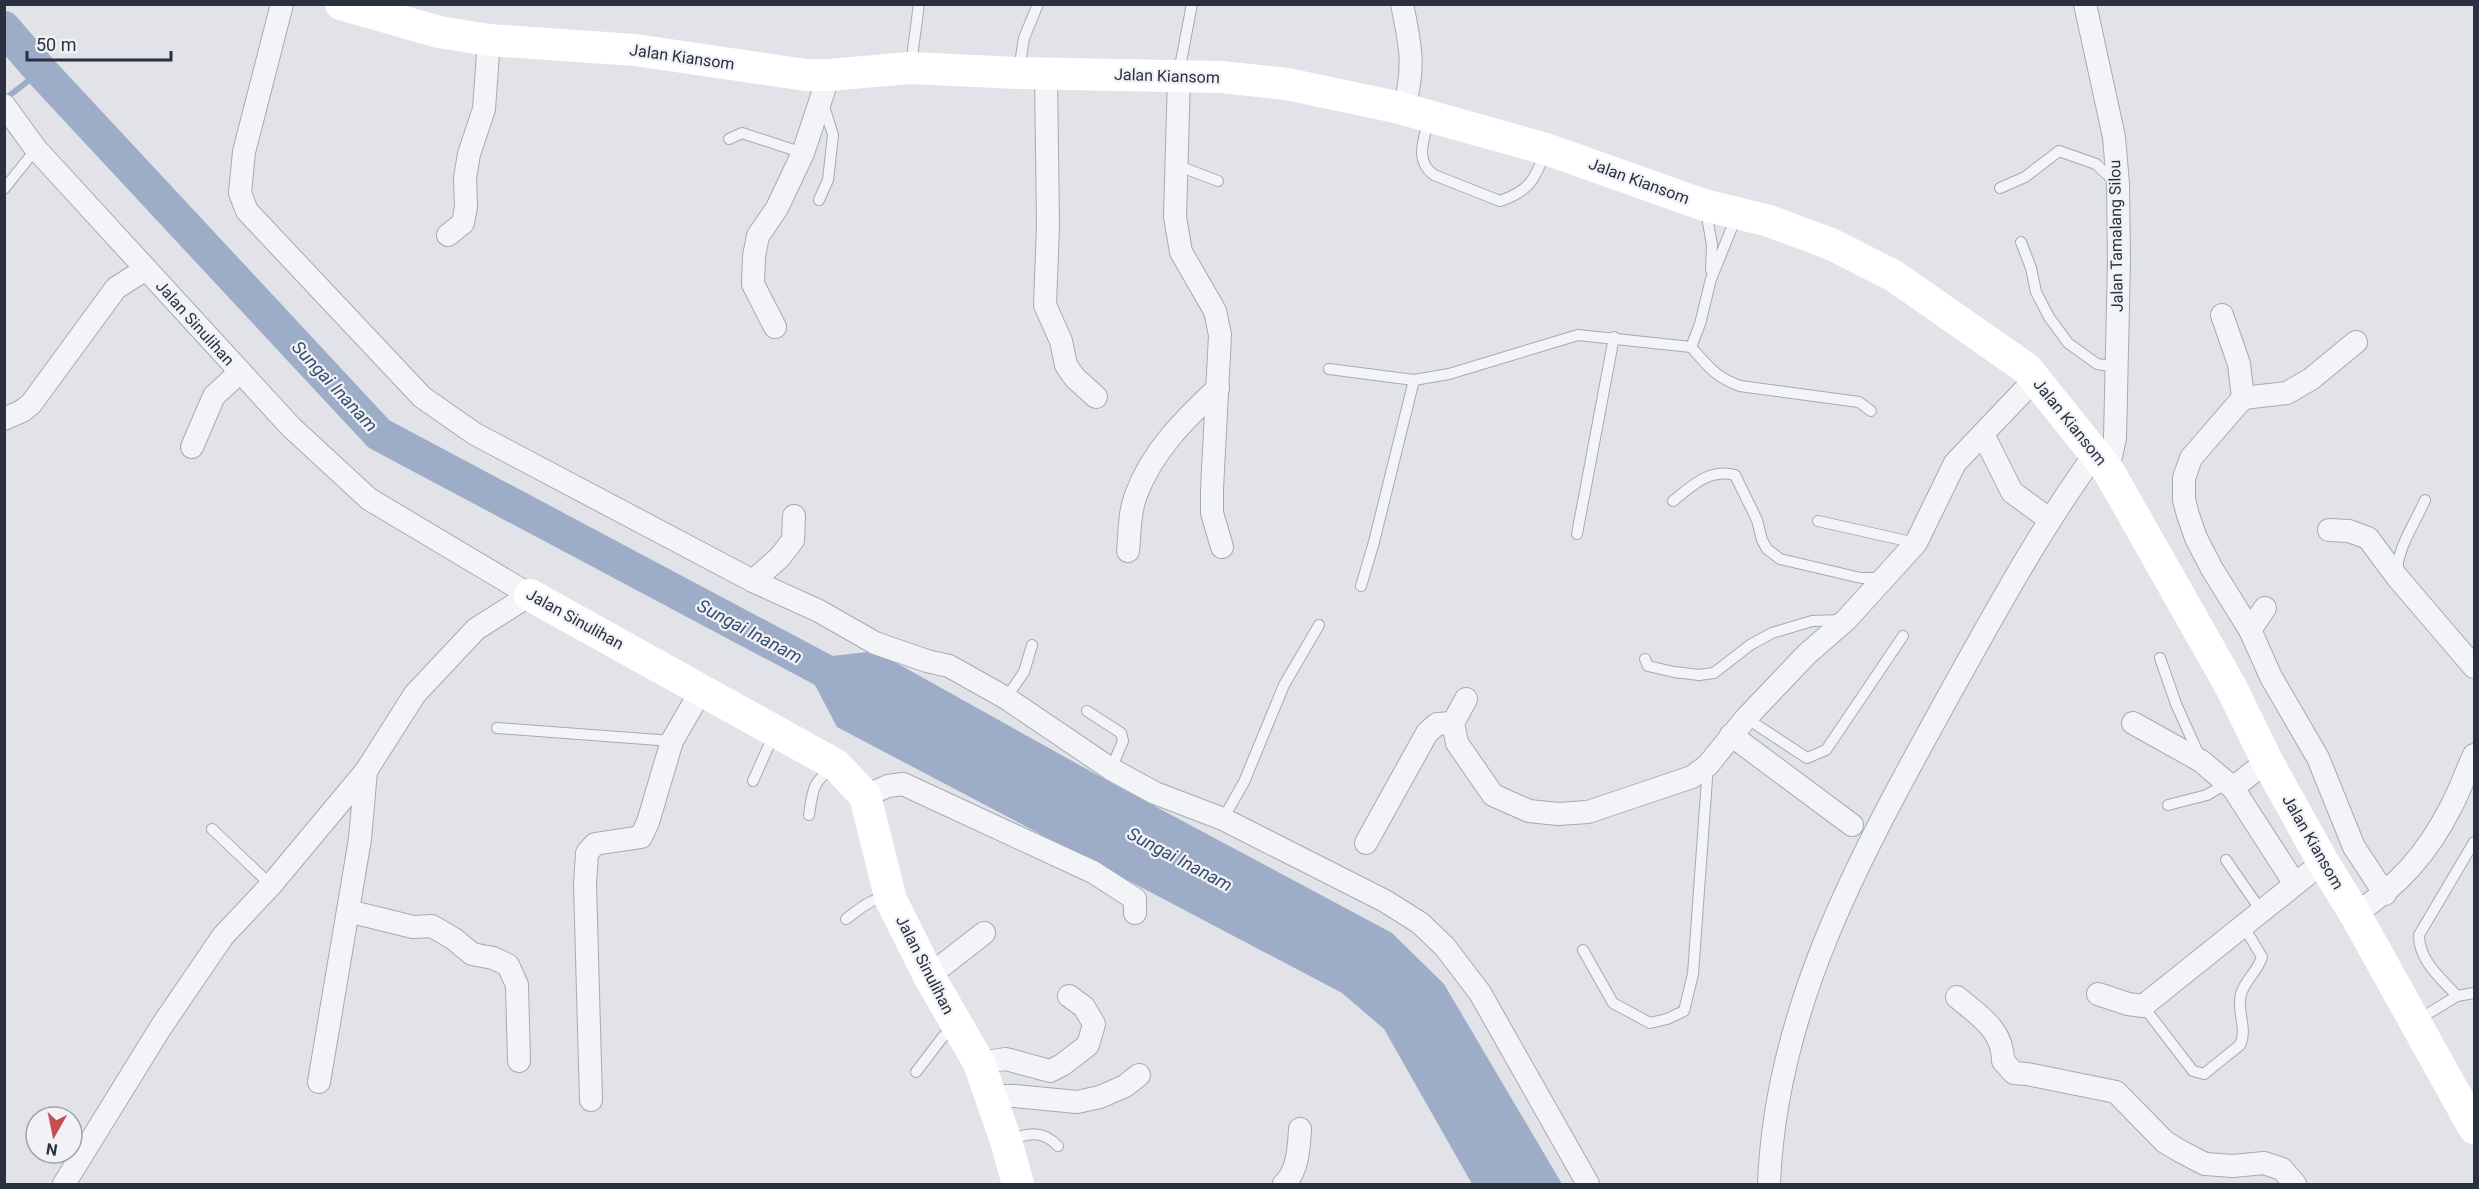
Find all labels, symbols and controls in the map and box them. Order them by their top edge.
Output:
scale bar [27,24,171,62]
text: 50 m [36,34,76,55]
street label: Jalan Kiansom [628,40,736,74]
street label: Jalan Kiansom [1114,65,1220,87]
street label: Jalan Kiansom [1586,154,1692,208]
street label: Jalan Tamalang Silou [2105,160,2127,312]
street label: Jalan Sinulihan [152,276,238,370]
water label: Sungai Inanam [288,336,382,436]
street label: Jalan Kiansom [2029,375,2111,469]
street label: Jalan Sinulihan [523,584,627,654]
water label: Sungai Inanam [694,595,806,667]
street label: Jalan Kiansom [2278,791,2348,893]
water label: Sungai Inanam [1124,823,1236,895]
street label: Jalan Sinulihan [892,913,958,1017]
north arrow [24,1105,84,1165]
text: N [45,1139,59,1160]

